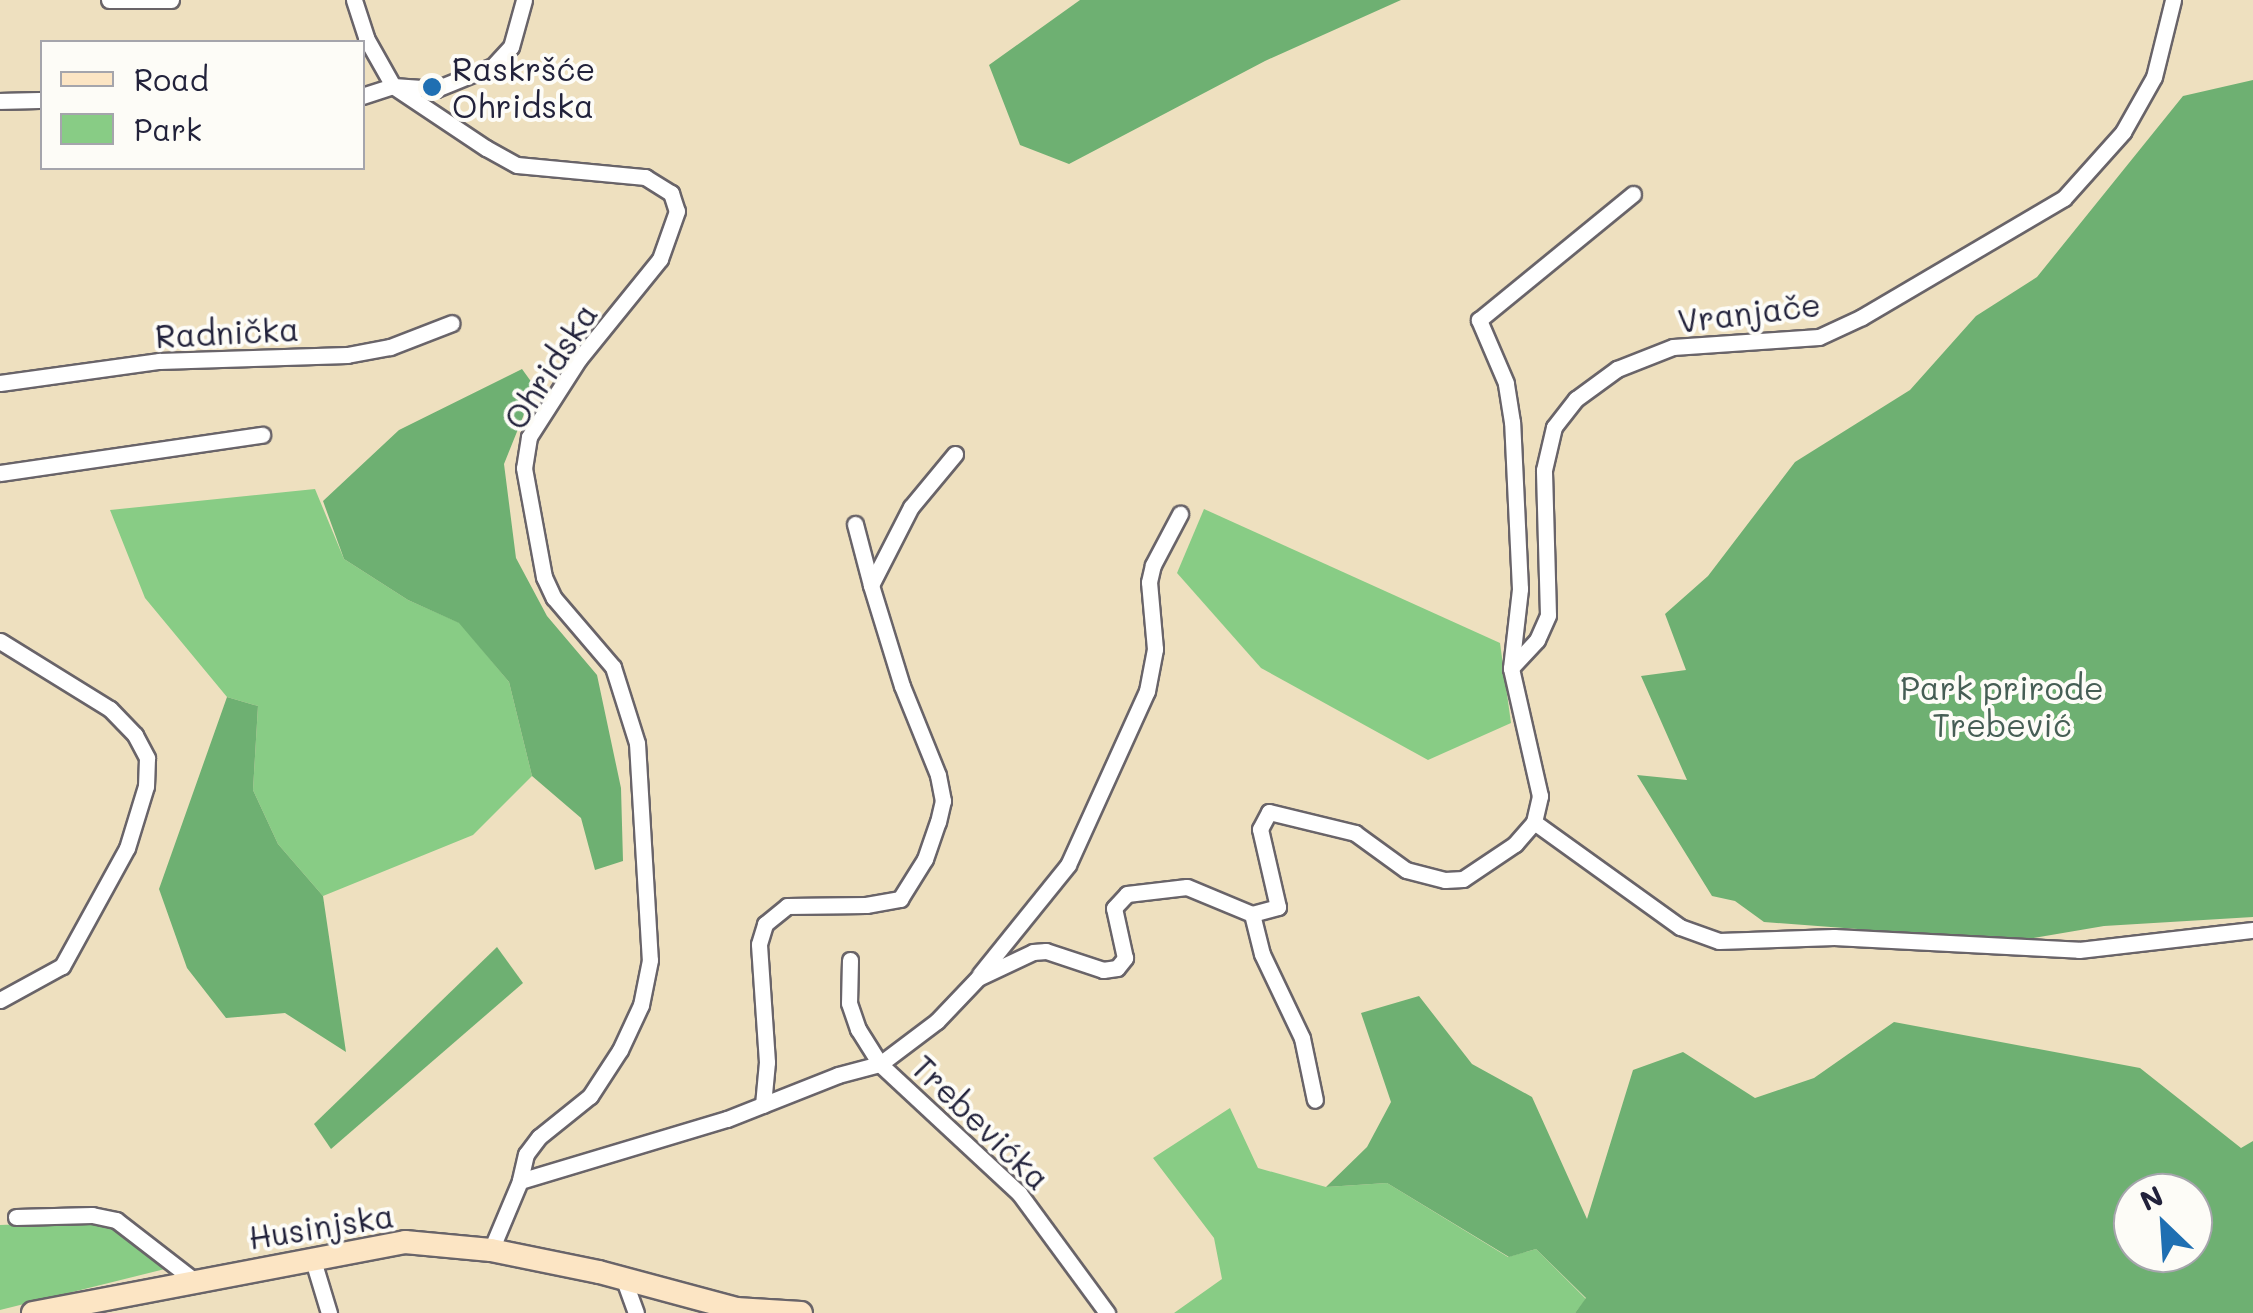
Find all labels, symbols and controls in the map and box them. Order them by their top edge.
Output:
legend [40,40,365,170]
place label: Raskršće Ohridska [452,50,595,125]
text: Road [134,59,209,99]
marker: Raskršće Ohridska [421,76,443,98]
text: Park [134,109,202,149]
street label: Vranjače [1675,284,1823,340]
street label: Ohridska [495,296,605,436]
street label: Radnička [154,309,300,355]
park label: Park prirode Trebević [1900,669,2104,744]
street label: Trebevićka [904,1047,1058,1197]
north arrow [2113,1173,2213,1273]
text: N [2134,1177,2168,1218]
street label: Husinjska [246,1196,396,1256]

